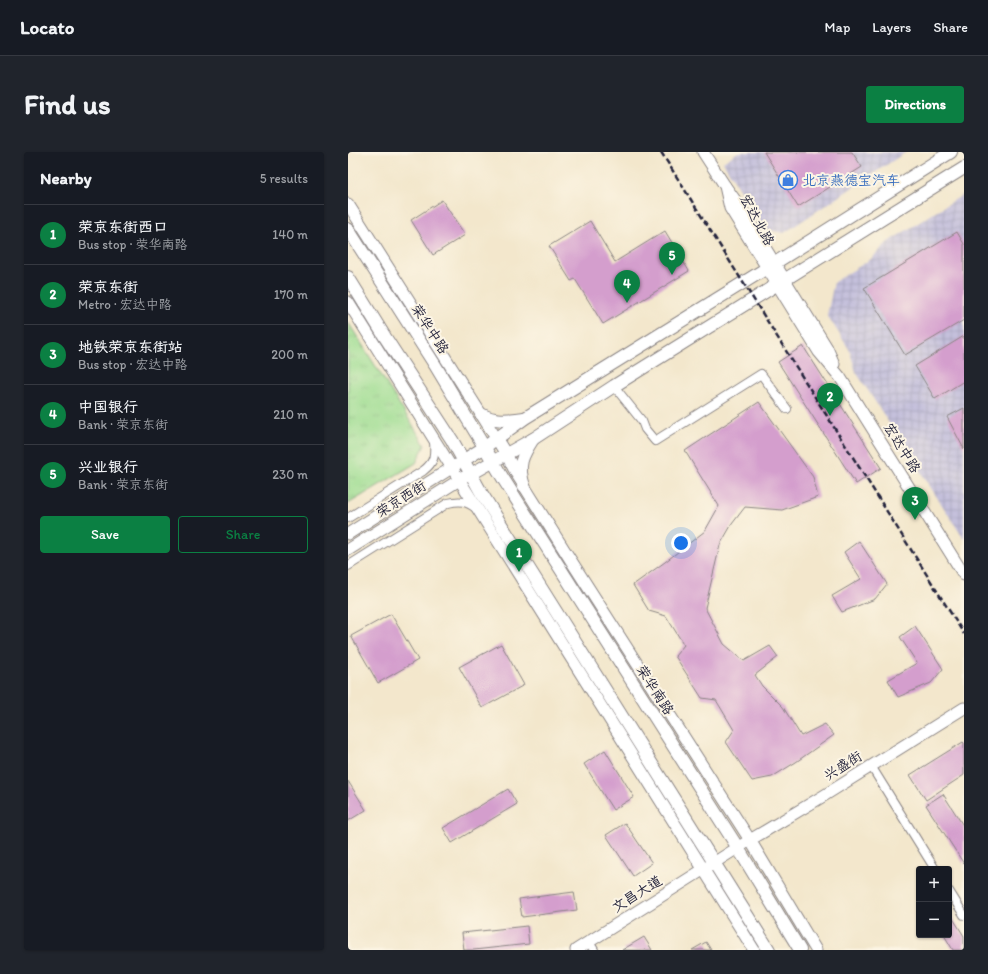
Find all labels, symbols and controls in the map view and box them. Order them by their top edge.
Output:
text: Locato [20,16,74,39]
text: Map [825,19,850,36]
text: Layers [872,19,911,36]
text: Share [933,19,968,36]
button: Directions [866,86,964,123]
text: Find us [24,87,111,121]
text: Nearby [40,168,92,188]
shop icon: 北京燕德宝汽车 [777,169,799,191]
text: 5 results [260,171,308,186]
place label: 北京燕德宝汽车 [802,172,900,189]
street label: 宏达北路 [736,191,778,249]
text: 荣京东街西口 [78,218,168,236]
text: 1 [50,227,56,242]
text: 140 m [272,227,308,242]
text: Bus stop · 荣华南路 [78,237,187,252]
pin: 5 [659,242,685,275]
pin: 4 [614,270,640,303]
text: 荣京东街 [78,278,138,296]
text: 2 [50,287,56,302]
text: 170 m [274,287,308,302]
text: Metro · 宏达中路 [78,297,172,312]
street label: 荣华中路 [408,301,452,357]
text: 地铁荣京东街站 [78,338,183,356]
text: 3 [49,347,57,362]
text: 200 m [271,347,308,362]
text: Bus stop · 宏达中路 [78,357,187,372]
pin: 2 [817,383,843,416]
text: 中国银行 [78,398,138,416]
text: 4 [49,407,57,422]
text: 210 m [273,407,308,422]
text: Bank · 荣京东街 [78,417,168,432]
street label: 宏达中路 [880,420,924,476]
text: 兴业银行 [78,458,138,476]
text: 5 [50,467,56,482]
text: 230 m [272,467,308,482]
text: Bank · 荣京东街 [78,477,168,492]
street label: 荣京西街 [373,477,429,521]
pin: 3 [902,487,928,520]
button: Save [40,516,170,553]
button: Share [178,516,308,553]
your location [671,533,691,553]
pin: 1 [506,539,532,572]
street label: 荣华南路 [633,662,677,718]
street label: 兴盛街 [821,748,865,784]
map controls [916,866,952,938]
button: + [916,866,952,902]
street label: 文昌大道 [609,872,665,916]
button: − [916,902,952,938]

